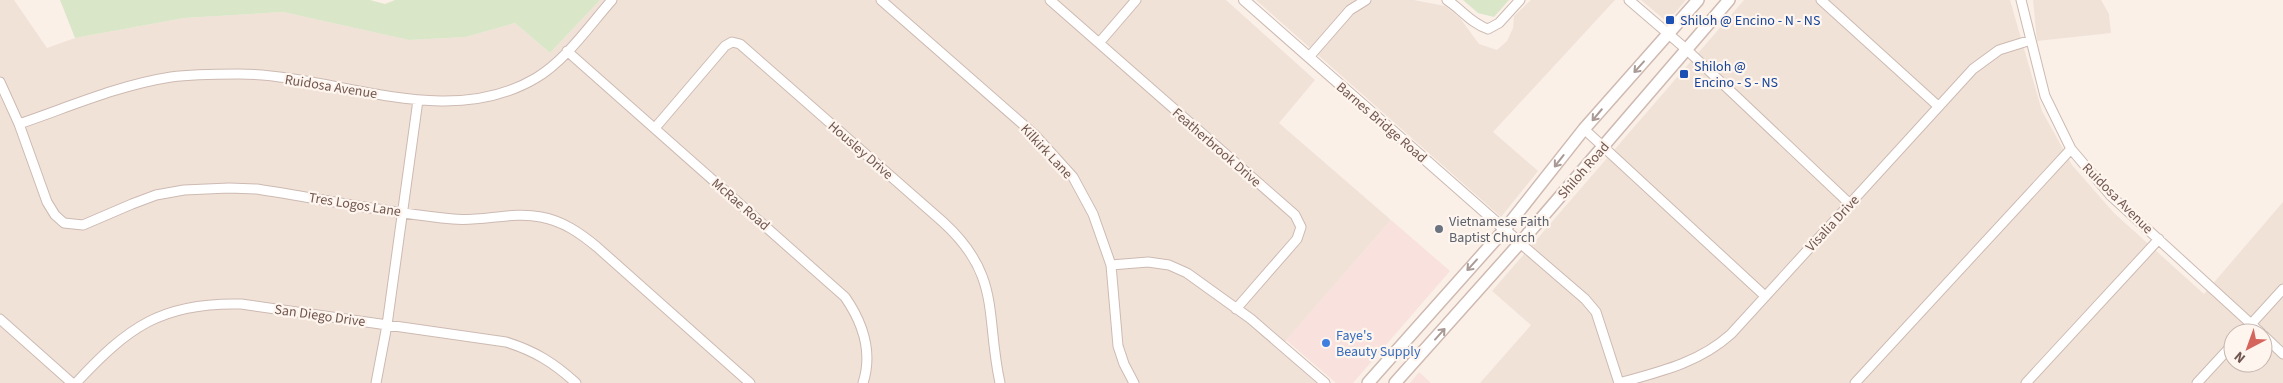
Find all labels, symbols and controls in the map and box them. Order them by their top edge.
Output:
place label: Shiloh @ Encino - N - NS [1680,11,1820,31]
marker: Shiloh @ Encino - N - NS [1664,14,1676,26]
place label: Shiloh @ Encino - S - NS [1694,57,1778,93]
one-way arrow [1633,60,1645,73]
marker: Shiloh @ Encino - S - NS [1678,68,1690,80]
street label: Ruidosa Avenue [283,70,378,104]
street label: Barnes Bridge Road [1332,78,1431,168]
street label: Featherbrook Drive [1167,103,1265,192]
one-way arrow [1591,108,1602,121]
street label: Housley Drive [823,117,897,185]
street label: Kilkirk Lane [1016,120,1077,184]
street label: Shiloh Road [1553,138,1614,204]
one-way arrow [1554,154,1565,167]
street label: Ruidosa Avenue [2077,159,2157,239]
street label: McRae Road [707,174,774,236]
street label: Tres Logos Lane [307,188,402,222]
street label: Visalia Drive [1801,191,1864,256]
place label: Vietnamese Faith Baptist Church [1449,212,1549,248]
marker: Vietnamese Faith Baptist Church [1433,223,1445,235]
one-way arrow [1466,259,1478,272]
street label: San Diego Drive [273,300,367,332]
north arrow [2223,323,2273,373]
place label: Faye's Beauty Supply [1336,326,1421,362]
one-way arrow [1434,327,1445,340]
marker: Faye's Beauty Supply [1320,337,1332,349]
text: N [2230,346,2250,368]

